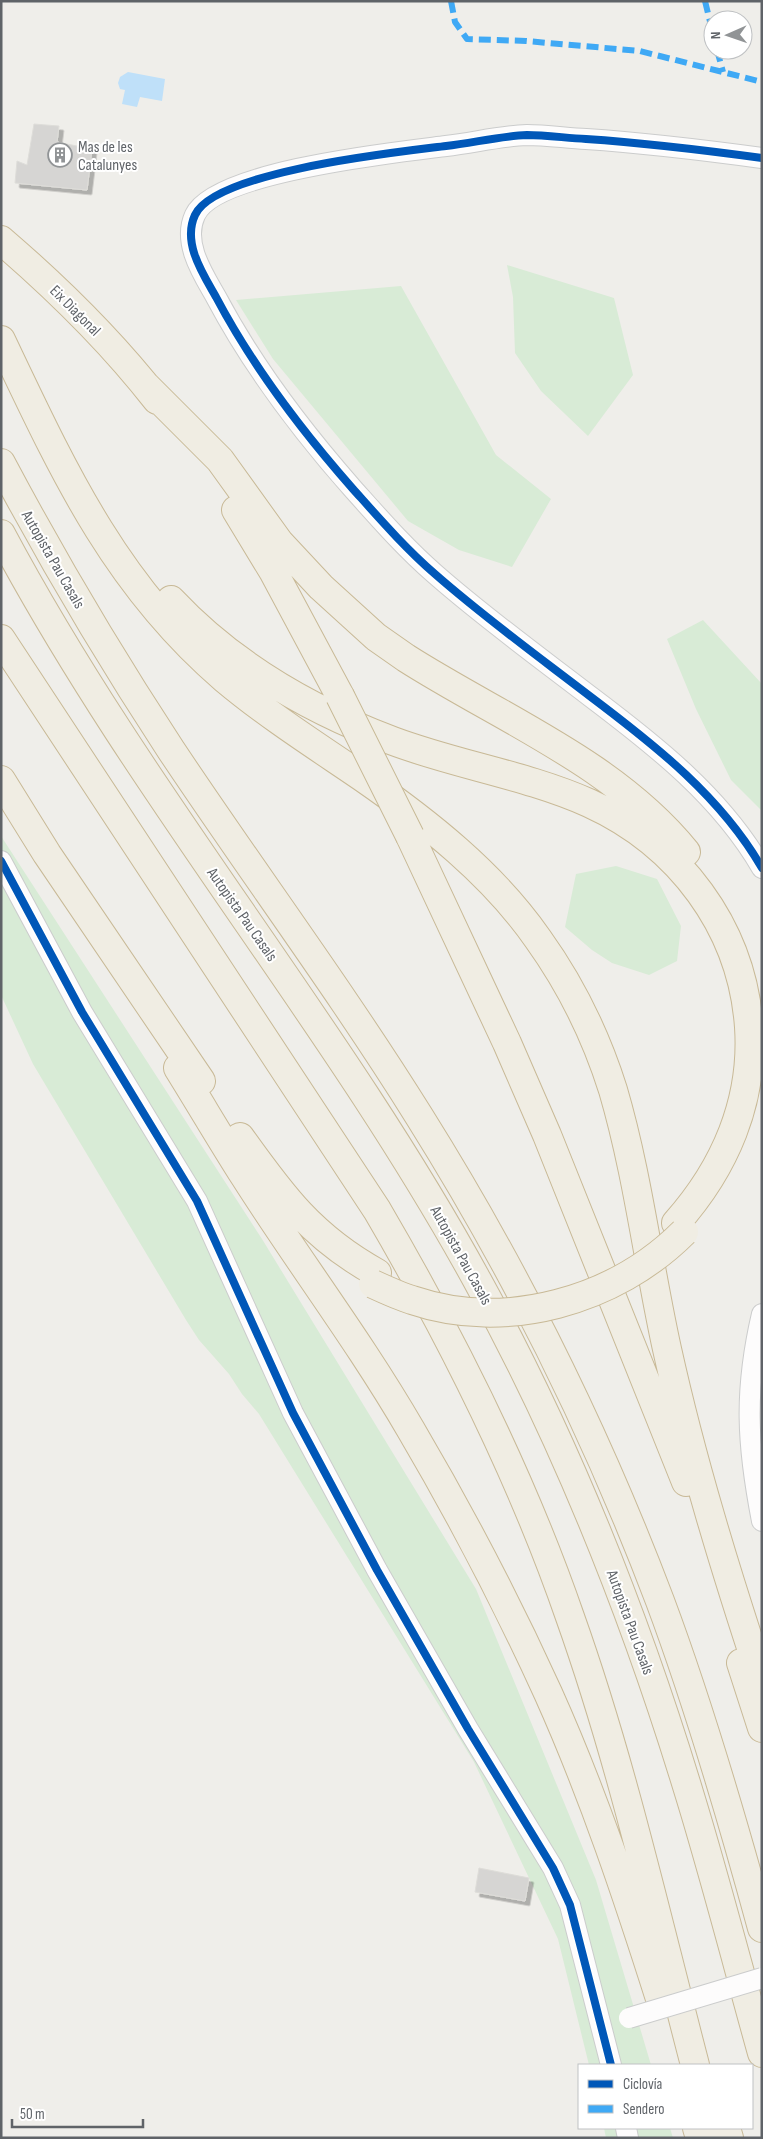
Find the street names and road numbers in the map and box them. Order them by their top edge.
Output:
street label: Eix Diagonal [46,282,104,340]
street label: Autopista Pau Casals [16,507,89,612]
street label: Autopista Pau Casals [202,864,281,966]
street label: Autopista Pau Casals [425,1202,496,1309]
street label: Autopista Pau Casals [602,1567,657,1678]

